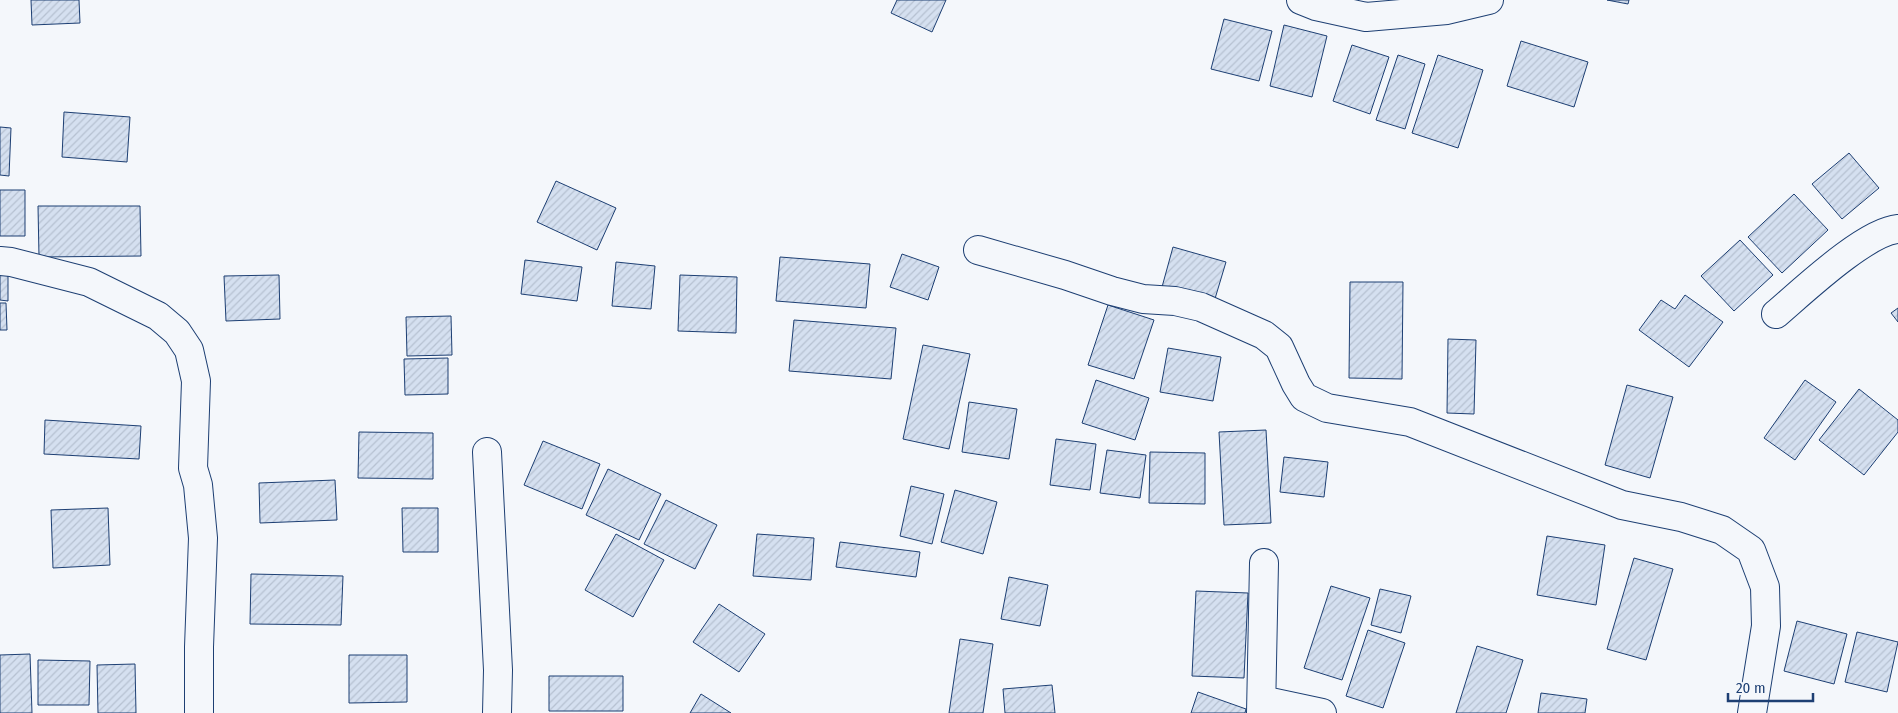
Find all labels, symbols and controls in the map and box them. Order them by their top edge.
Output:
scale bar [1728,670,1813,702]
text: 20 m [1736,679,1766,697]

